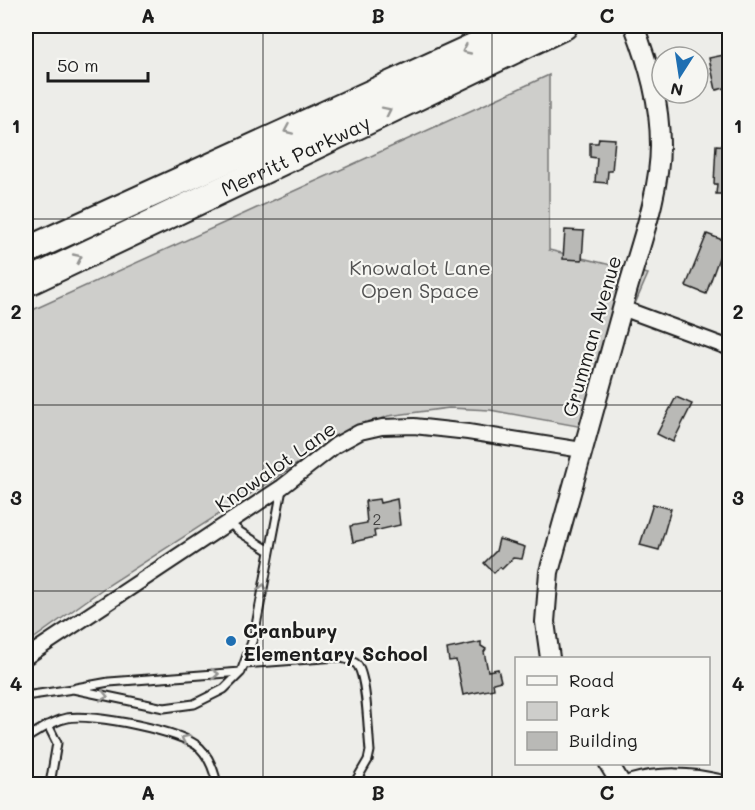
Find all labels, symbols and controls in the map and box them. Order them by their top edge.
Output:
text: A [141,2,155,28]
text: B [371,2,385,28]
text: C [600,2,615,28]
one-way arrow [461,43,472,55]
scale bar [48,45,148,83]
north arrow [650,45,710,105]
text: 50 m [57,53,99,77]
text: N [669,79,685,102]
one-way arrow [381,107,392,119]
street label: Merritt Parkway [216,109,374,202]
text: 1 [12,112,20,138]
text: 1 [734,112,742,138]
one-way arrow [283,123,294,135]
street label: Grumman Avenue [556,252,626,420]
one-way arrow [72,254,83,266]
park label: Knowalot Lane Open Space [349,254,491,303]
text: 2 [10,298,22,324]
text: 2 [732,298,744,324]
street label: Knowalot Lane [210,415,340,517]
text: 3 [10,484,22,510]
text: 3 [732,484,744,510]
house number: 2 [373,508,381,529]
one-way arrow [256,583,269,593]
place label: Cranbury Elementary School [243,617,428,666]
marker: Cranbury Elementary School [224,634,238,648]
legend [515,657,710,765]
one-way arrow [210,668,219,681]
text: Road [569,668,614,692]
text: 4 [10,670,23,696]
text: 4 [732,670,745,696]
one-way arrow [98,688,108,701]
text: Park [569,698,610,722]
text: Building [569,728,637,752]
one-way arrow [181,735,192,746]
text: A [141,779,155,805]
text: B [371,779,385,805]
text: C [600,779,615,805]

